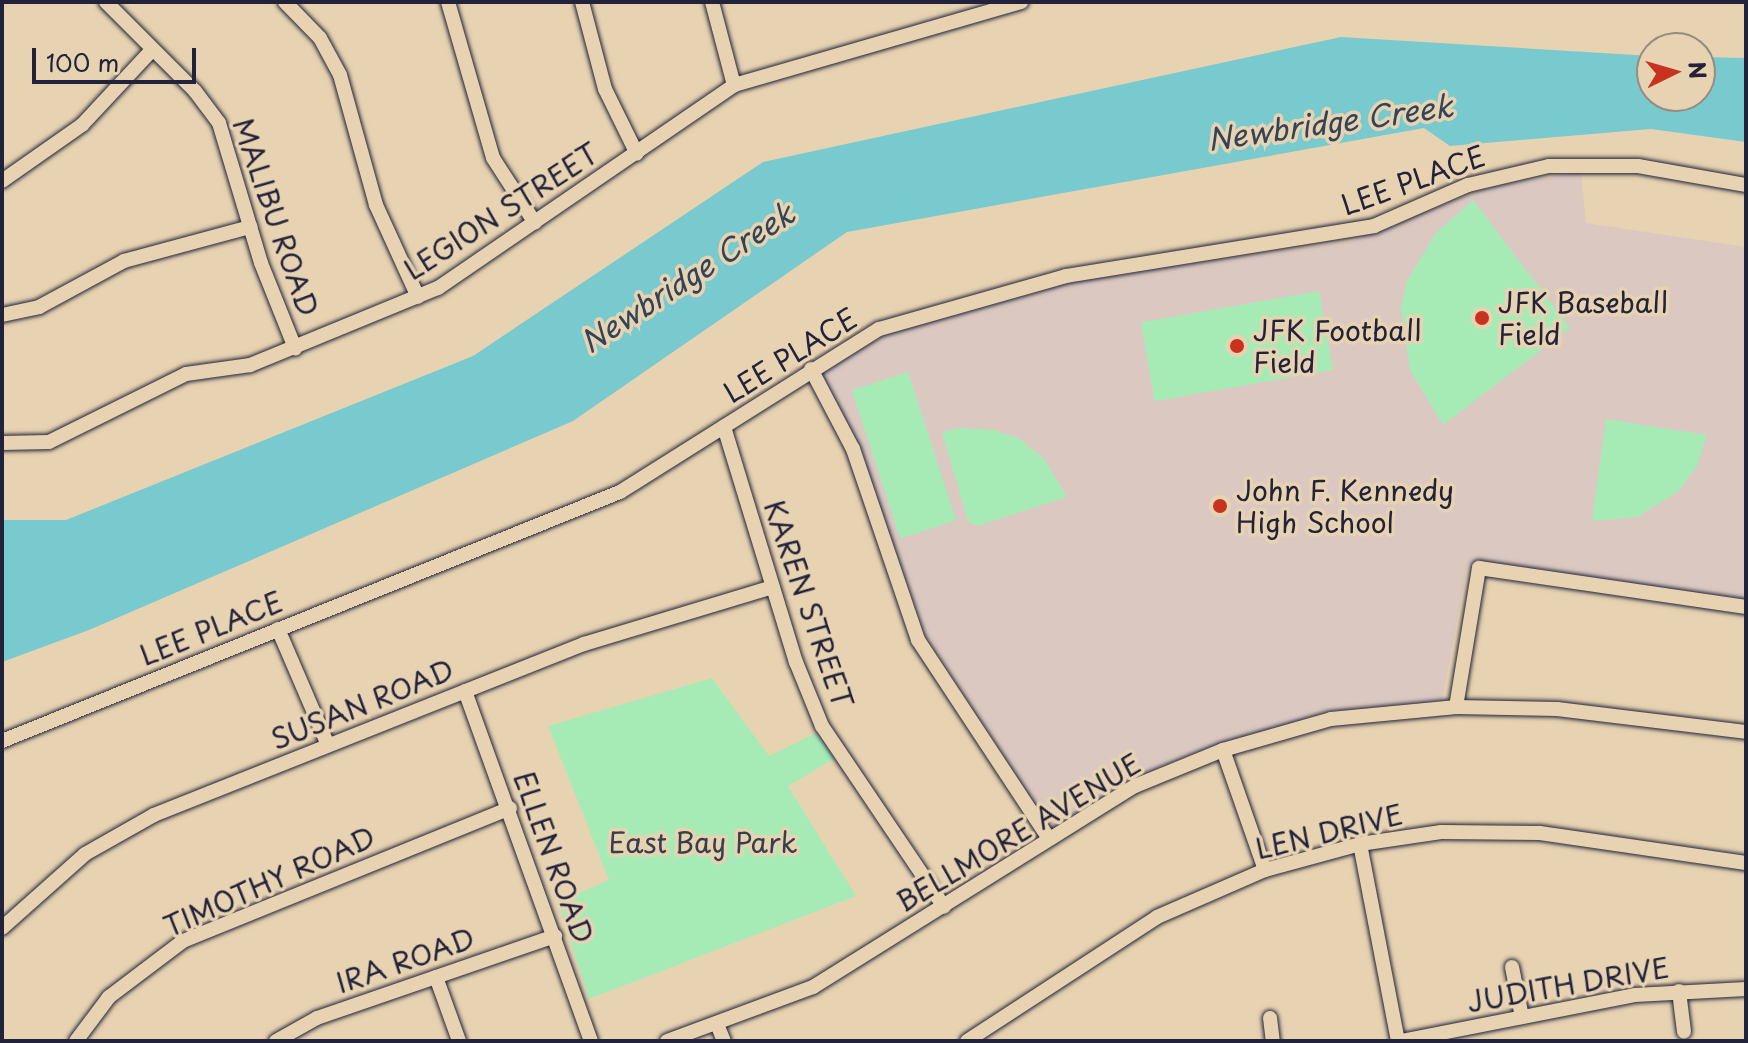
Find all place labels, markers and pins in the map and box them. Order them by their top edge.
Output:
place label: JFK Baseball Field [1498,285,1674,351]
marker: JFK Baseball Field [1473,309,1491,327]
place label: JFK Football Field [1253,313,1422,379]
marker: JFK Football Field [1228,337,1246,355]
place label: John F. Kennedy High School [1236,473,1455,539]
marker: John F. Kennedy High School [1211,497,1229,515]

